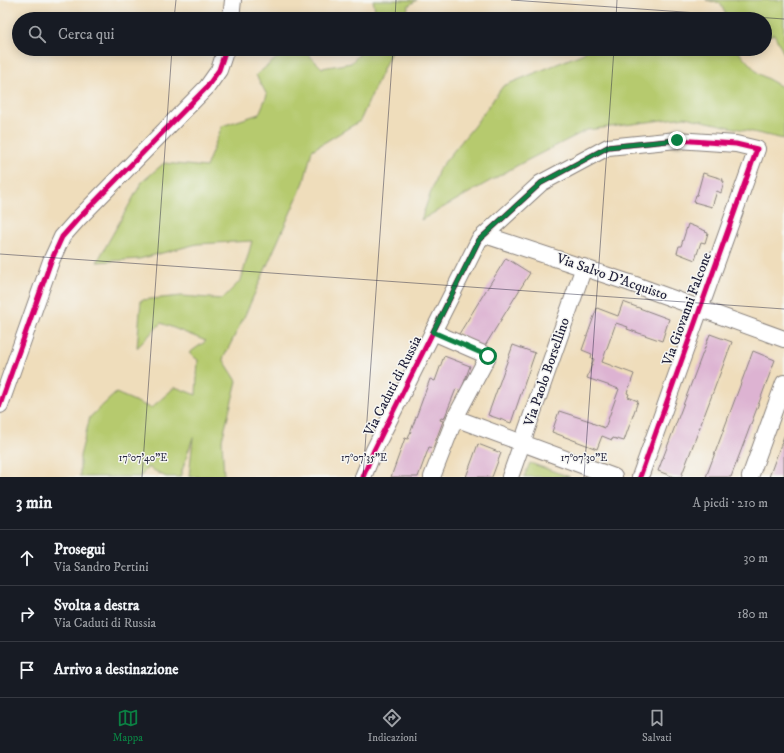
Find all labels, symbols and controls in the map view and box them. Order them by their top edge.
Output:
search box [12,12,772,56]
icon: search [26,23,48,45]
text: Cerca qui [58,25,114,44]
route end [668,131,686,149]
street label: Via Salvo D'Acquisto [553,249,670,305]
street label: Via Giovanni Falcone [658,250,716,369]
street label: Via Paolo Borsellino [520,315,574,430]
street label: Via Caduti di Russia [360,333,426,440]
route start [479,347,497,365]
text: 17°07'40"E [119,452,167,464]
text: 17°07'35"E [341,452,387,464]
text: 17°07'30"E [561,452,607,464]
text: 3 min [16,492,52,514]
text: A piedi · 210 m [692,495,768,511]
text: Prosegui [54,540,105,559]
icon: ahead [16,547,38,569]
text: 30 m [744,550,768,566]
text: Via Sandro Pertini [54,559,149,575]
text: Svolta a destra [54,596,139,615]
icon: right [16,603,38,625]
text: 180 m [737,606,768,622]
text: Via Caduti di Russia [54,615,156,631]
icon: arrive [16,659,38,681]
text: Arrivo a destinazione [54,660,178,679]
tab: Mappa [112,707,143,745]
tab: Indicazioni [368,707,417,745]
tab: Salvati [642,707,672,745]

